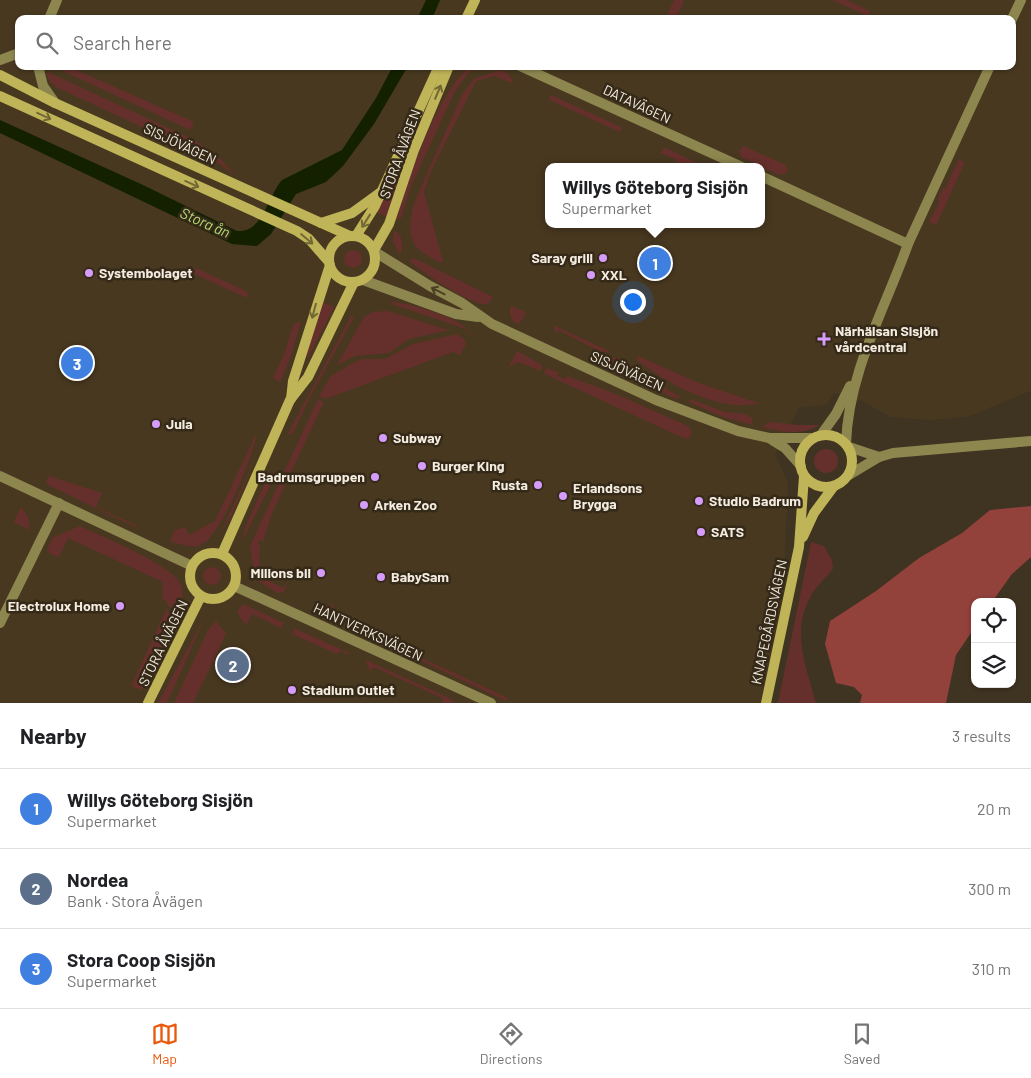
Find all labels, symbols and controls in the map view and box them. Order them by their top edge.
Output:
search box [15,15,1016,70]
icon: search [33,29,61,57]
text: Search here [73,31,172,54]
street label: DATAVÄGEN [601,80,674,127]
one-way arrow [434,85,444,100]
street label: STORA ÅVÄGEN [375,107,424,201]
one-way arrow [36,112,51,121]
street label: SISJÖVÄGEN [141,119,219,168]
popup [545,163,765,228]
text: Willys Göteborg Sisjön [562,175,748,198]
one-way arrow [184,179,199,189]
text: Supermarket [562,198,652,217]
water label: Stora ån [178,203,233,241]
one-way arrow [361,214,372,228]
one-way arrow [300,234,313,245]
pin: 1 [639,244,671,282]
place label: Saray grill [531,249,593,266]
marker: Saray grill [597,252,609,264]
place label: Systembolaget [99,264,193,281]
place label: XXL [601,266,627,283]
marker: Systembolaget [83,267,95,279]
marker: XXL [585,269,597,281]
one-way arrow [431,286,446,296]
your location [620,289,646,315]
one-way arrow [309,303,319,319]
place label: Närhälsan Sisjön vårdcentral [835,322,938,355]
marker: Närhälsan Sisjön vårdcentral [817,332,831,346]
pin: 3 [61,344,93,382]
street label: SISJÖVÄGEN [588,347,666,394]
place label: Jula [166,415,193,432]
marker: Jula [150,418,162,430]
place label: Subway [393,429,441,446]
marker: Subway [377,432,389,444]
place label: Burger King [432,457,505,474]
marker: Burger King [416,460,428,472]
place label: Badrumsgruppen [257,468,365,485]
marker: Badrumsgruppen [369,471,381,483]
place label: Rusta [492,476,528,493]
marker: Rusta [532,479,544,491]
place label: Erlandsons Brygga [573,479,642,512]
marker: Erlandsons Brygga [557,490,569,502]
place label: Studio Badrum [709,492,801,509]
marker: Studio Badrum [693,495,705,507]
place label: Arken Zoo [374,496,437,513]
marker: Arken Zoo [358,499,370,511]
place label: SATS [711,523,744,540]
marker: SATS [695,526,707,538]
street label: KNAPEGÅRDSVÄGEN [747,558,790,686]
place label: Millons bil [250,564,311,581]
marker: Millons bil [315,567,327,579]
place label: BabySam [391,568,449,585]
marker: BabySam [375,571,387,583]
place label: Electrolux Home [8,597,110,614]
street label: STORA ÅVÄGEN [134,597,191,689]
map controls [971,598,1016,688]
button: locate [971,598,1016,643]
street label: HANTVERKSVÄGEN [311,599,426,664]
marker: Electrolux Home [114,600,126,612]
button: layers [971,643,1016,688]
pin: 2 [217,646,249,684]
place label: Stadium Outlet [302,681,395,698]
marker: Stadium Outlet [286,684,298,696]
text: Nearby [20,723,86,748]
text: 3 results [952,726,1011,745]
text: Willys Göteborg Sisjön [67,788,253,811]
text: 1 [33,799,39,818]
text: 20 m [977,799,1011,818]
text: Supermarket [67,811,157,830]
text: Nordea [67,868,128,891]
text: 2 [32,879,40,898]
text: 300 m [968,879,1011,898]
text: Bank · Stora Åvägen [67,891,203,910]
text: Stora Coop Sisjön [67,948,216,971]
text: 3 [32,959,40,978]
text: 310 m [972,959,1011,978]
text: Supermarket [67,971,157,990]
tab: Map [151,1020,179,1067]
tab: Directions [480,1020,542,1067]
tab: Saved [844,1020,880,1067]

